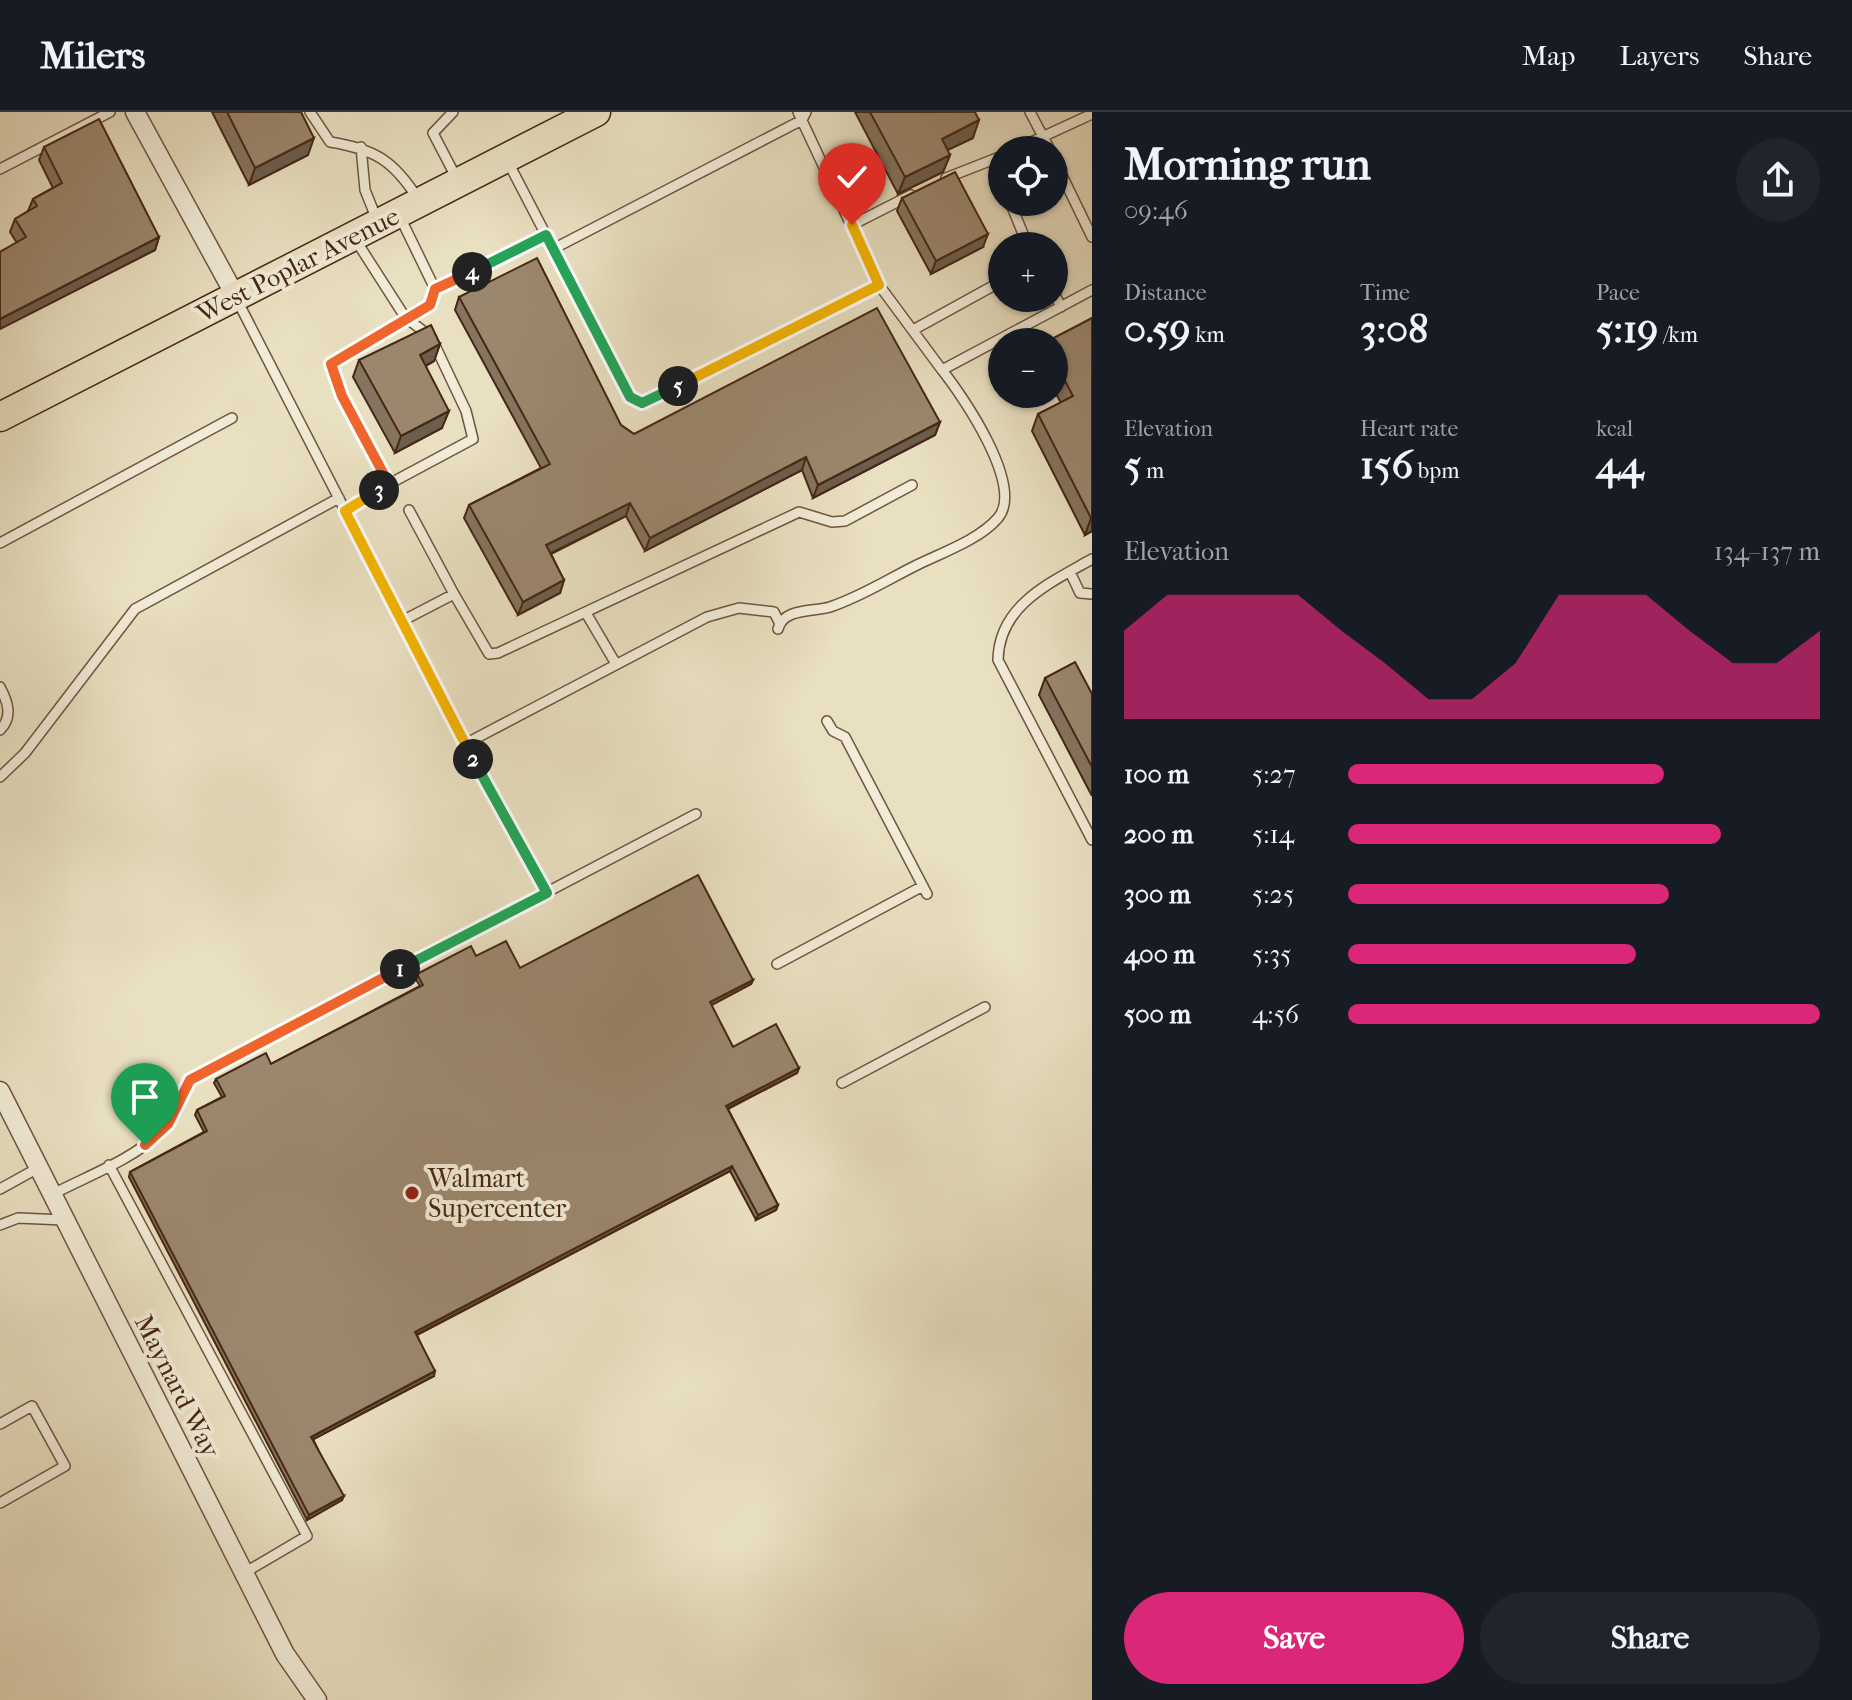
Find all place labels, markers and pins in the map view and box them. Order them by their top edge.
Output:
pin [818,143,886,225]
pin: 4 [452,252,492,292]
pin: 5 [658,366,698,406]
pin: 3 [359,470,399,510]
pin: 2 [453,739,493,779]
pin: 1 [380,949,420,989]
pin [111,1063,179,1145]
place label: Walmart Supercenter [427,1163,566,1224]
marker: Walmart Supercenter [403,1184,421,1202]

